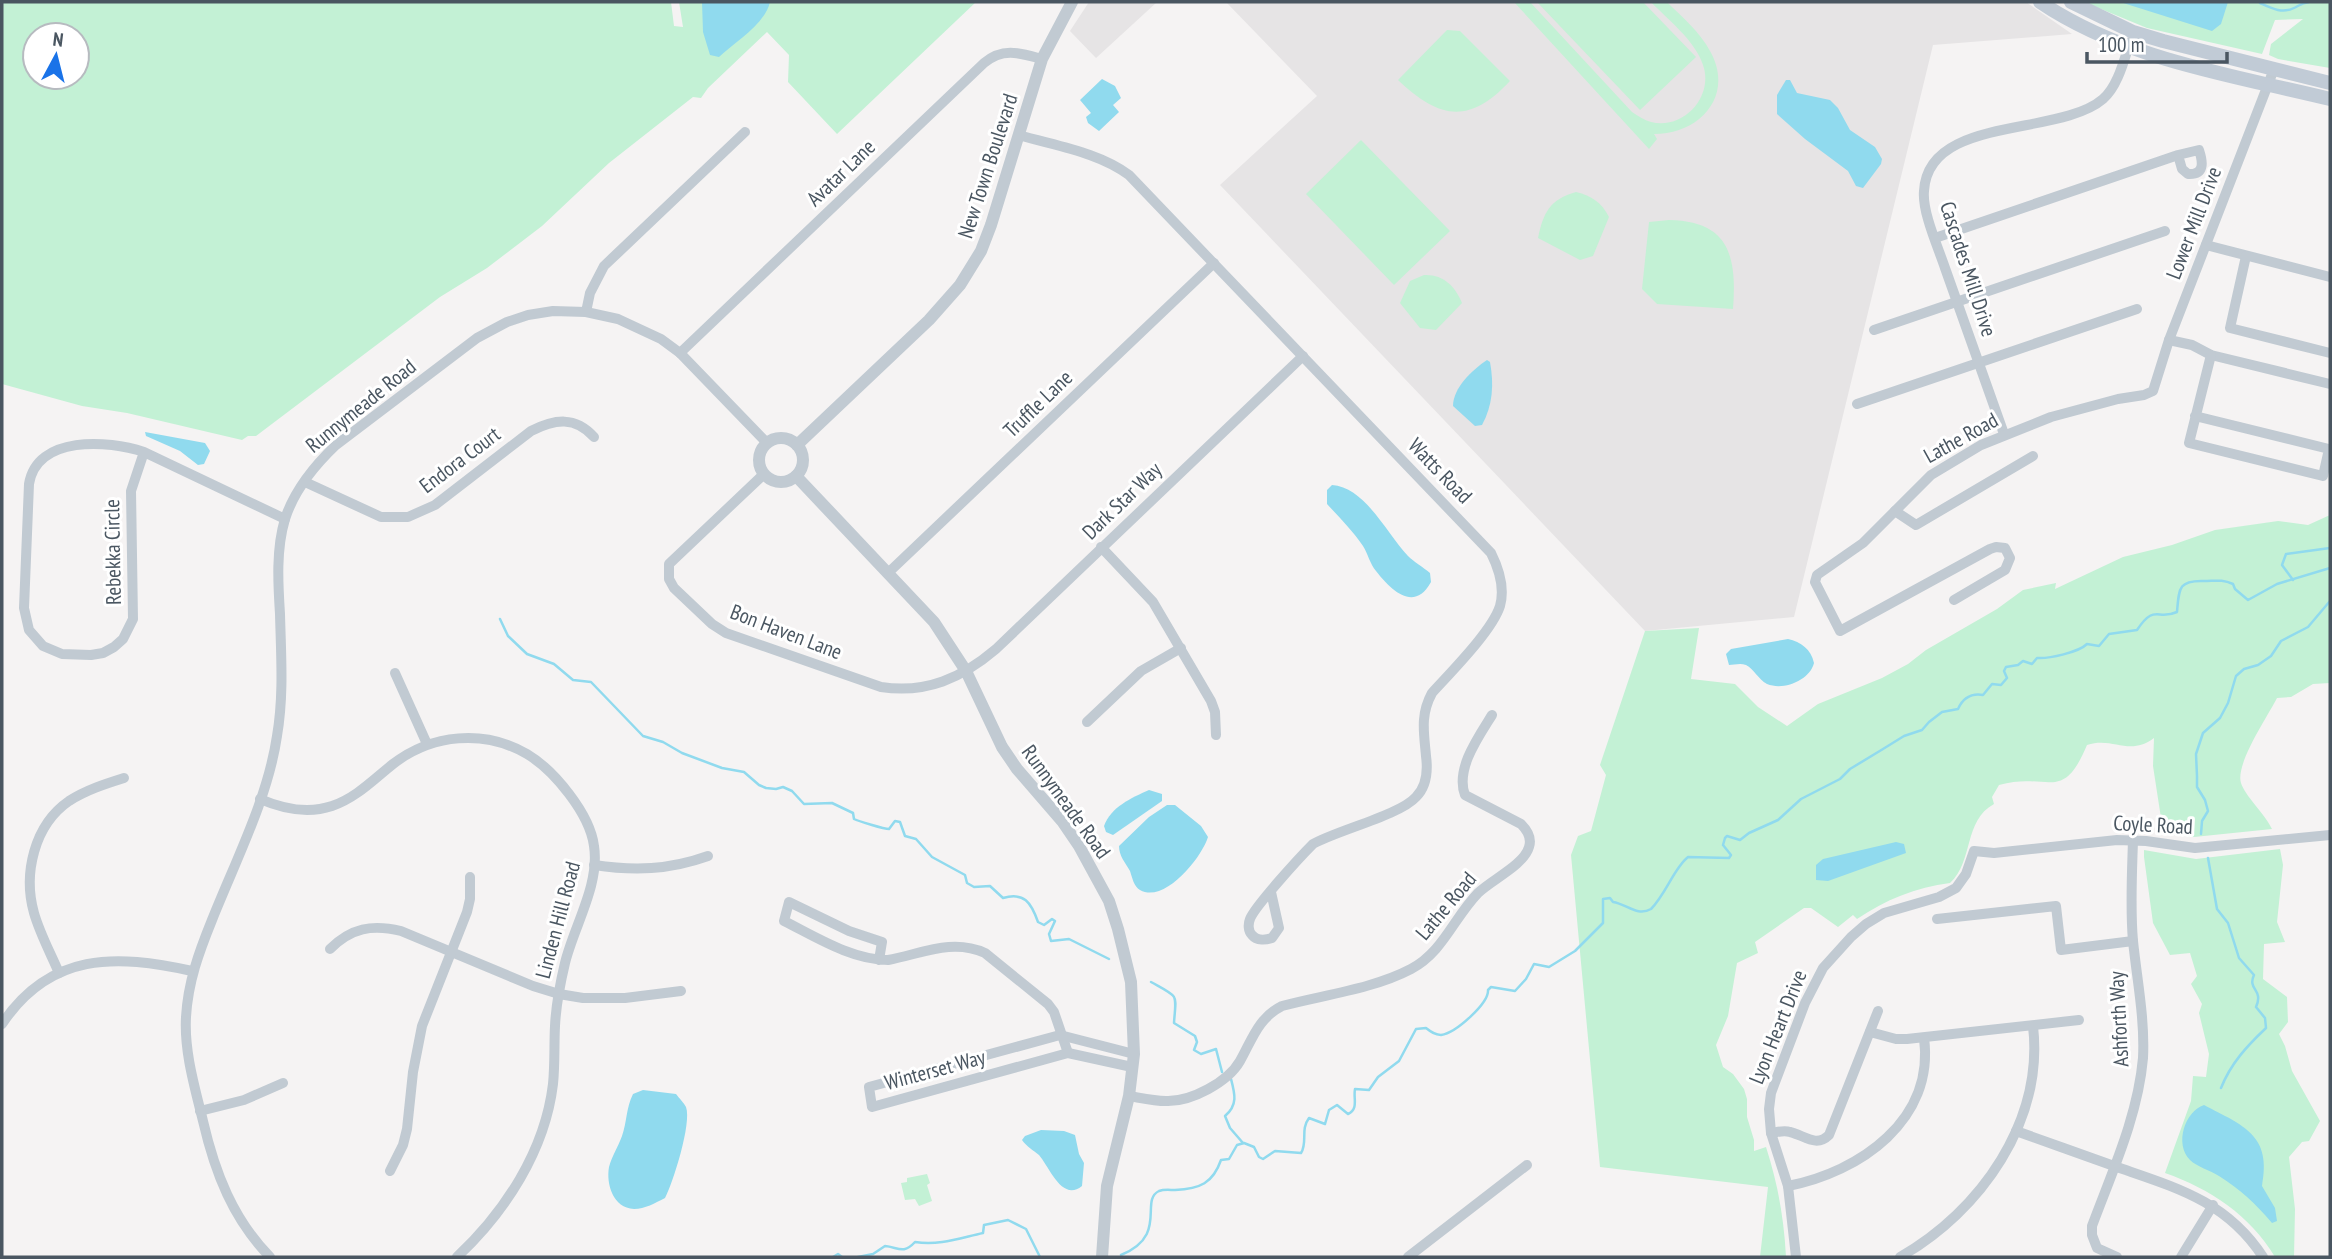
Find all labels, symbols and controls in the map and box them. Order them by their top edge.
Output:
north arrow [21,21,91,91]
scale bar [2087,21,2227,65]
text: N [52,27,65,52]
text: 100 m [2098,31,2144,58]
street label: New Town Boulevard [951,90,1024,242]
street label: Avatar Lane [801,133,881,212]
street label: Lower Mill Drive [2160,163,2227,283]
street label: Cascades Mill Drive [1934,198,2003,340]
street label: Runnymeade Road [300,353,421,458]
street label: Truffle Lane [998,364,1078,443]
street label: Lathe Road [1919,406,2003,469]
street label: Endora Court [414,420,506,499]
street label: Watts Road [1403,432,1478,509]
street label: Dark Star Way [1076,456,1167,545]
street label: Rebekka Circle [98,499,127,605]
street label: Bon Haven Lane [726,598,846,665]
street label: Runnymeade Road [1016,739,1117,864]
street label: Coyle Road [2113,809,2193,840]
street label: Linden Hill Road [529,859,586,981]
street label: Lathe Road [1409,866,1482,945]
street label: Lyon Heart Drive [1742,966,1813,1088]
street label: Ashforth Way [2103,970,2134,1067]
street label: Winterset Way [881,1043,988,1096]

